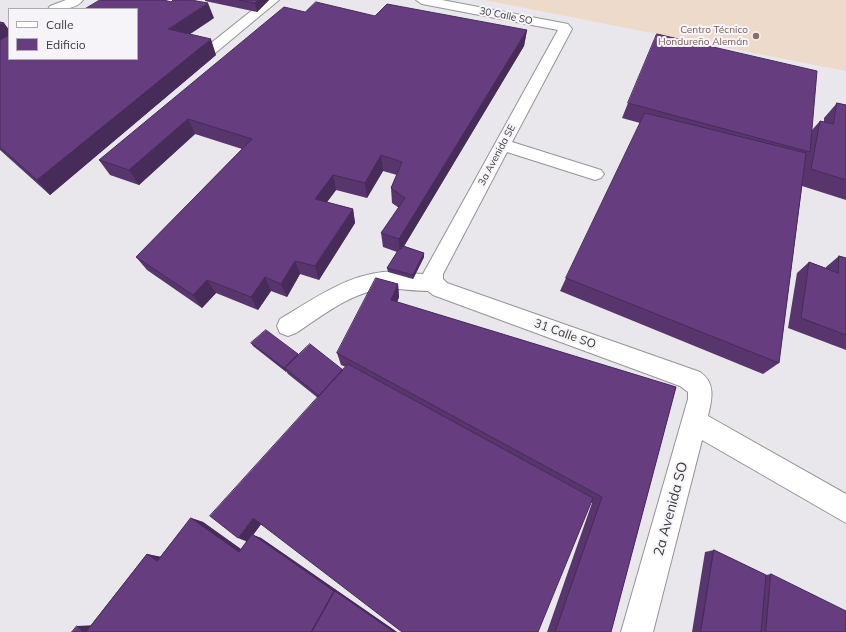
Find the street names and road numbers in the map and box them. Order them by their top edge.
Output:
street label: 30 Calle SO [478,5,534,27]
street label: 3a Avenida SE [476,122,518,188]
street label: 31 Calle SO [532,316,598,352]
street label: 2a Avenida SO [650,460,692,558]

